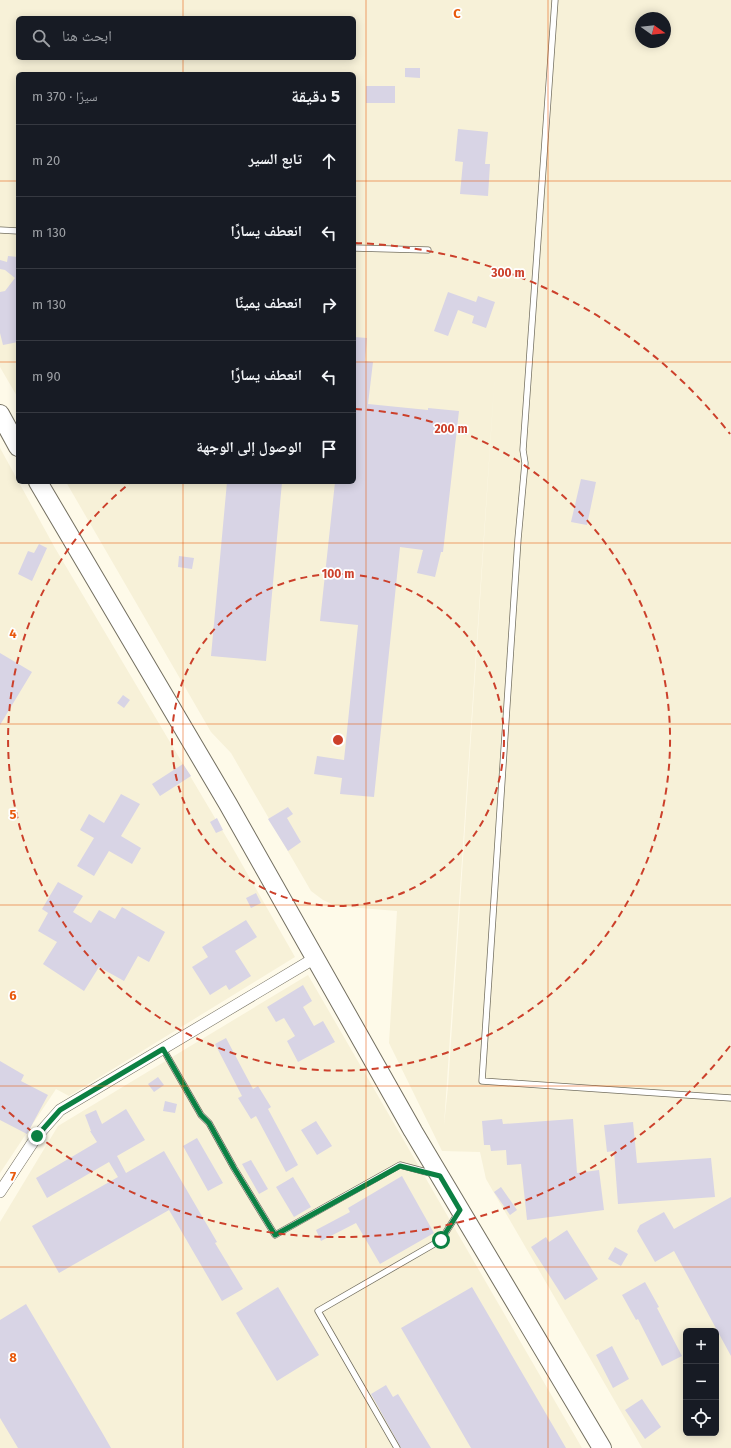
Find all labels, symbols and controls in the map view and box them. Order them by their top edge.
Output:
text: C [453,6,461,21]
north arrow [635,12,671,48]
search box [16,16,356,60]
icon: search [30,27,52,49]
text: ابحث هنا [62,27,112,45]
text: 5 دقيقة [291,86,340,107]
text: سيرًا · 370 m [32,89,98,104]
text: تابع السير [248,150,302,168]
icon: ahead [318,150,340,172]
text: 20 m [32,153,60,168]
text: انعطف يسارًا [230,222,302,240]
icon: left [318,222,340,244]
text: 130 m [32,225,66,240]
text: 300 m [490,266,525,280]
text: انعطف يمينًا [235,294,302,312]
icon: right [318,294,340,316]
text: 130 m [32,297,66,312]
text: انعطف يسارًا [230,366,302,384]
icon: left [318,366,340,388]
text: 90 m [32,369,61,384]
text: 200 m [434,422,468,436]
text: الوصول إلى الوجهة [196,438,302,456]
icon: arrive [318,438,340,460]
text: 100 m [322,567,354,581]
text: 4 [9,626,17,641]
centre of rings [331,733,345,747]
text: 5 [10,807,17,822]
text: 6 [9,988,17,1003]
route end [28,1127,46,1145]
text: 7 [10,1169,16,1184]
route start [432,1231,450,1249]
map controls [683,1328,719,1436]
button: + [683,1328,719,1364]
text: 8 [9,1350,17,1365]
button: − [683,1364,719,1400]
button: locate [683,1400,719,1436]

